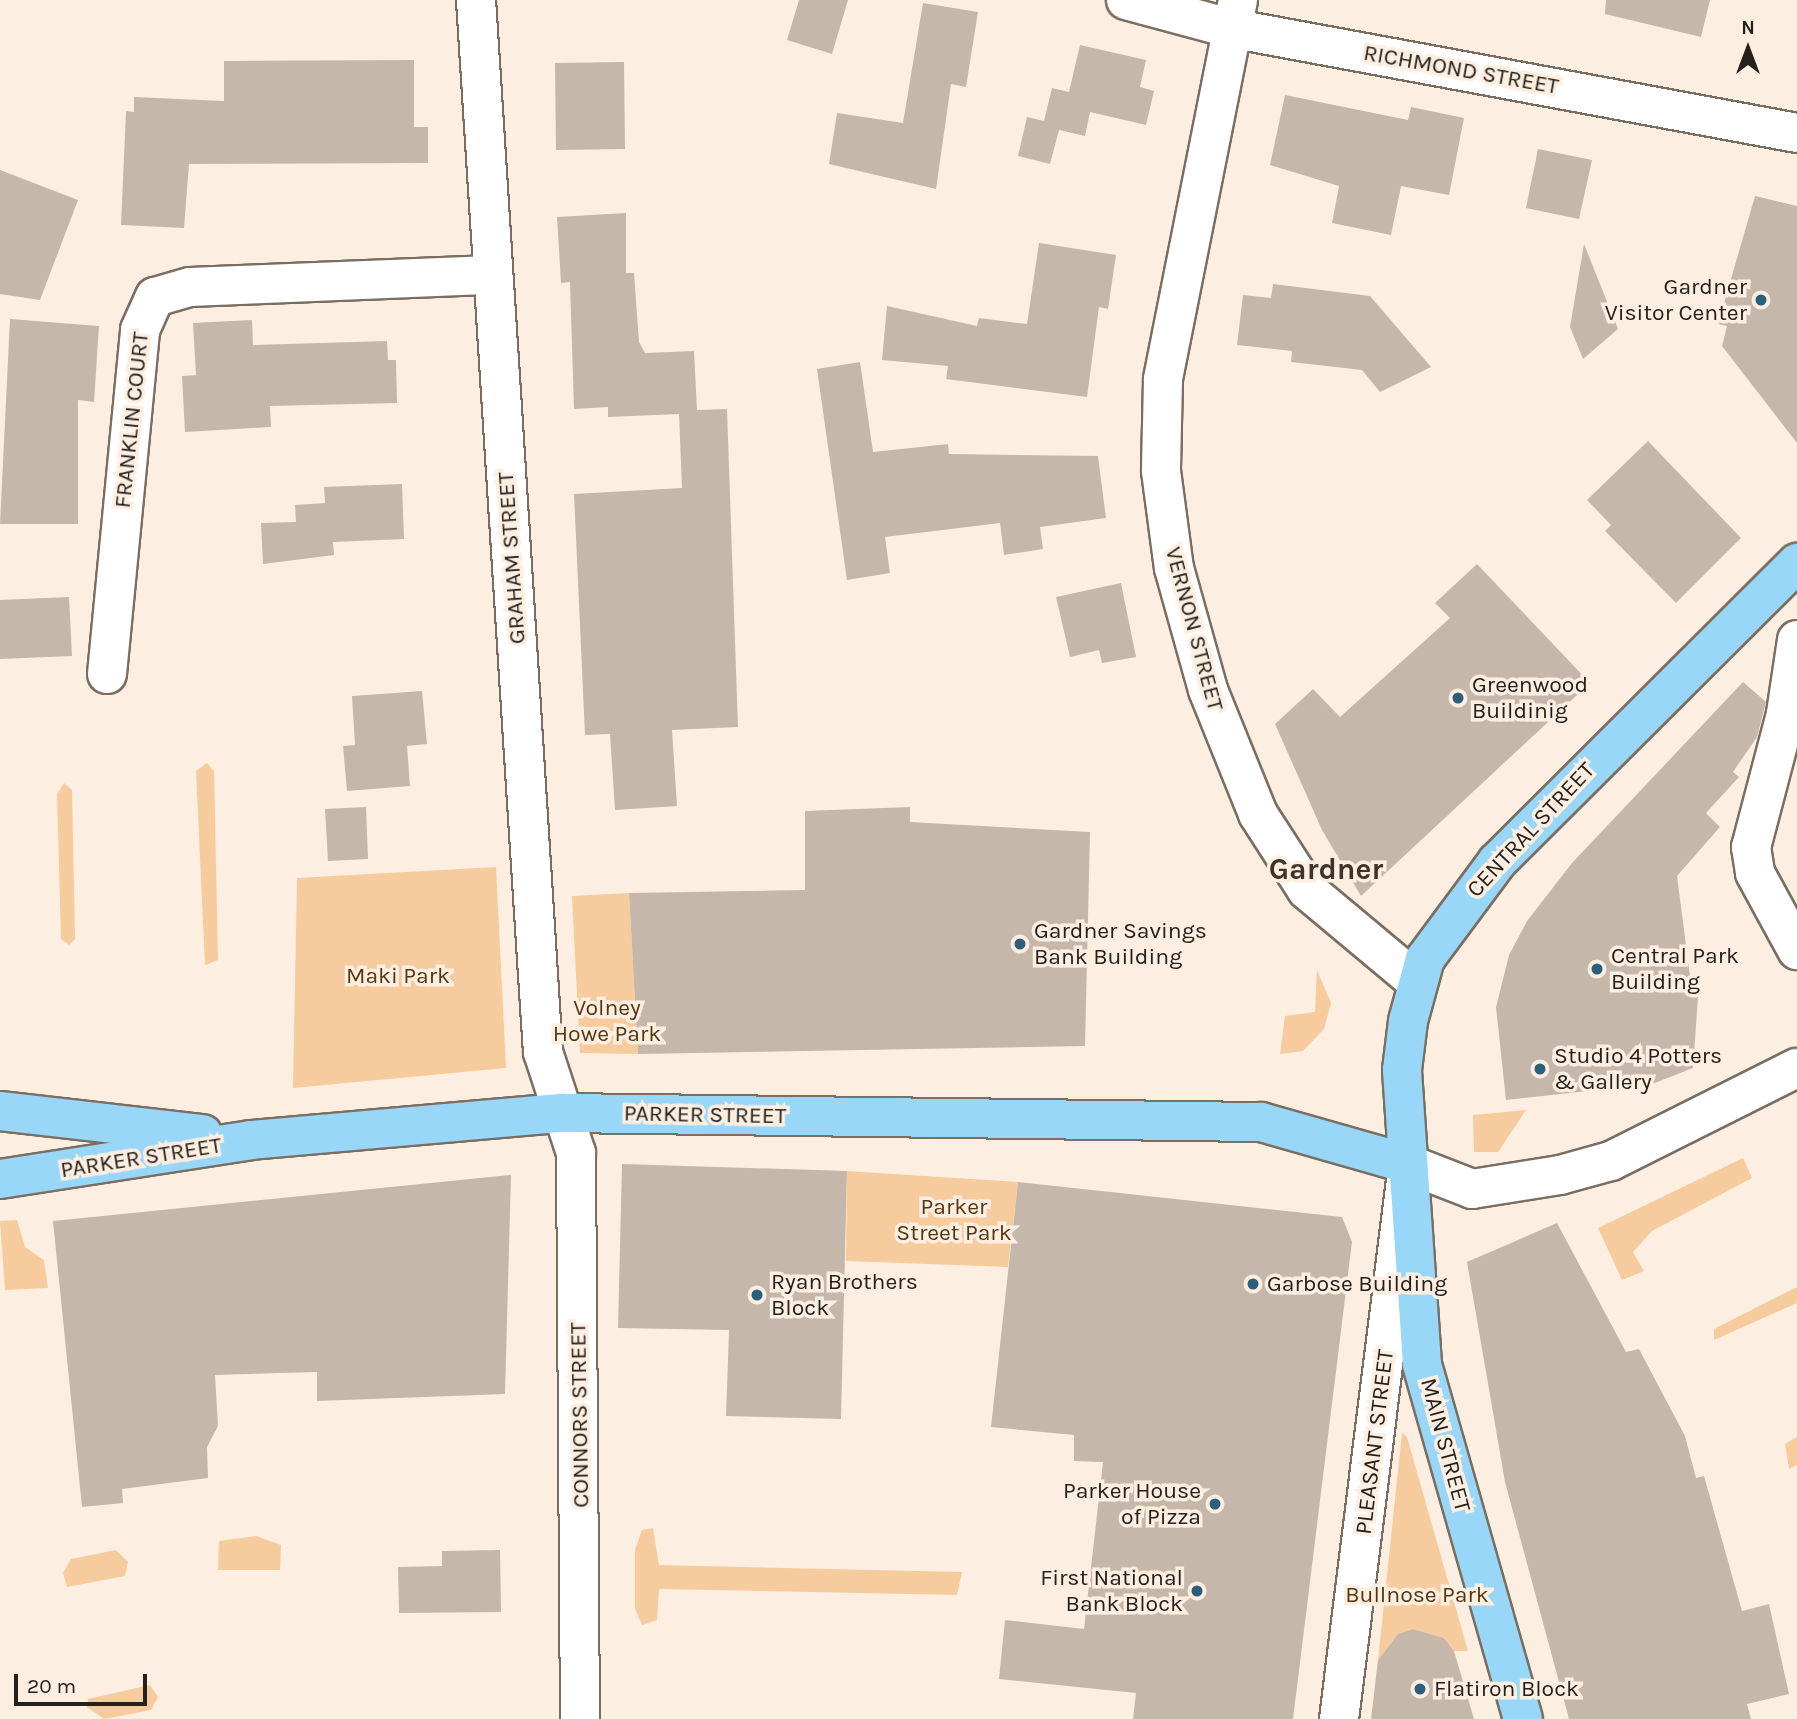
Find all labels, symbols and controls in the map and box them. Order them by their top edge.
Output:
north arrow [1713,14,1783,84]
text: N [1741,17,1755,39]
street label: RICHMOND STREET [1361,39,1561,101]
place label: Gardner Visitor Center [1605,273,1747,327]
marker: Gardner Visitor Center [1753,292,1769,308]
street label: FRANKLIN COURT [109,331,155,509]
street label: GRAHAM STREET [492,471,532,645]
street label: VERNON STREET [1159,544,1229,714]
place label: Greenwood Buildinig [1472,671,1588,725]
marker: Greenwood Buildinig [1450,690,1466,706]
street label: CENTRAL STREET [1461,757,1601,903]
district label: Gardner [1269,851,1383,887]
place label: Gardner Savings Bank Building [1034,917,1207,971]
marker: Gardner Savings Bank Building [1012,936,1028,952]
place label: Central Park Building [1611,942,1739,996]
marker: Central Park Building [1589,961,1605,977]
park label: Maki Park [346,962,450,990]
park label: Volney Howe Park [553,994,661,1048]
place label: Studio 4 Potters & Gallery [1554,1042,1722,1096]
marker: Studio 4 Potters & Gallery [1532,1061,1548,1077]
street label: PARKER STREET [624,1100,786,1130]
street label: PARKER STREET [59,1132,223,1184]
park label: Parker Street Park [896,1193,1012,1247]
place label: Ryan Brothers Block [771,1268,918,1322]
place label: Garbose Building [1267,1270,1447,1298]
marker: Garbose Building [1245,1276,1261,1292]
marker: Ryan Brothers Block [749,1287,765,1303]
street label: CONNORS STREET [565,1322,595,1508]
street label: PLEASANT STREET [1350,1348,1400,1536]
street label: MAIN STREET [1414,1375,1476,1515]
place label: Parker House of Pizza [1063,1477,1201,1531]
marker: Parker House of Pizza [1207,1496,1223,1512]
place label: First National Bank Block [1040,1564,1183,1618]
park label: Bullnose Park [1345,1581,1489,1609]
marker: First National Bank Block [1189,1583,1205,1599]
scale bar [18,1660,150,1704]
text: 20 m [27,1674,76,1698]
place label: Flatiron Block [1434,1675,1579,1703]
marker: Flatiron Block [1412,1681,1428,1697]

